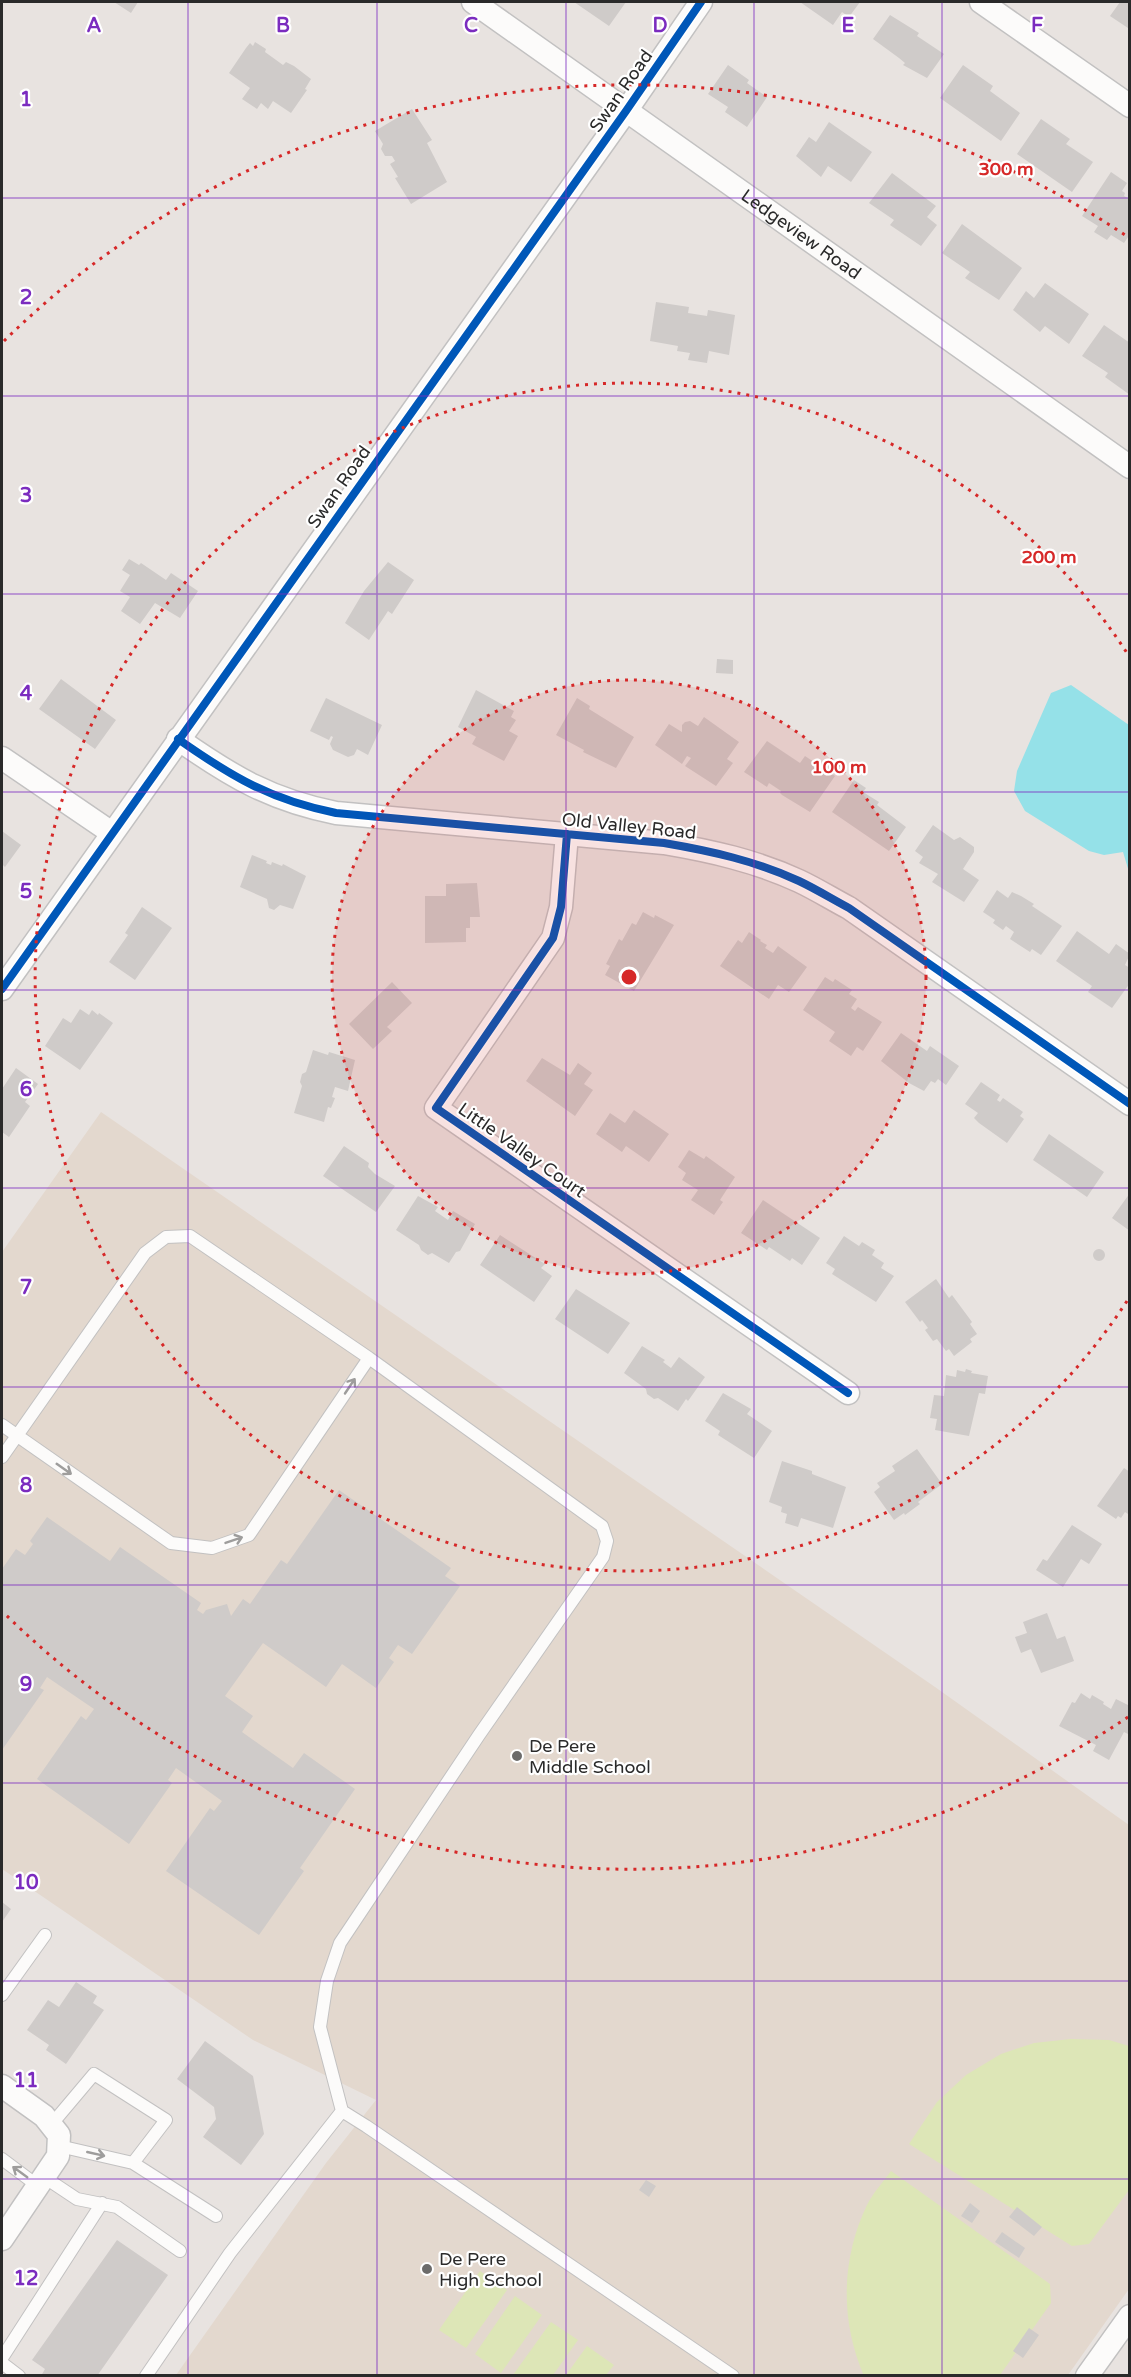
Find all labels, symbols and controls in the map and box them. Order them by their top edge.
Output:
text: A [87,14,102,38]
text: B [276,14,290,38]
text: C [464,14,478,38]
text: D [652,14,668,38]
text: E [842,14,855,38]
text: F [1031,14,1043,38]
street label: Swan Road [585,46,657,136]
text: 1 [20,88,32,112]
text: 300 m [978,158,1034,180]
street label: Ledgeview Road [737,184,865,284]
text: 2 [20,286,32,310]
street label: Swan Road [303,442,375,532]
text: 3 [20,484,32,508]
text: 200 m [1021,546,1077,568]
text: 4 [20,682,33,706]
text: 100 m [811,756,867,778]
street label: Old Valley Road [561,808,697,844]
text: 5 [20,880,32,904]
centre of rings [619,967,639,987]
text: 6 [20,1078,32,1102]
street label: Little Valley Court [454,1098,590,1202]
text: 7 [20,1276,32,1300]
one-way arrow [344,1379,356,1395]
one-way arrow [55,1463,71,1475]
text: 8 [20,1474,32,1498]
one-way arrow [224,1533,243,1544]
text: 9 [20,1673,32,1697]
place label: De Pere Middle School [529,1735,651,1778]
marker: De Pere Middle School [510,1749,524,1763]
text: 10 [13,1871,39,1895]
text: 11 [13,2069,39,2093]
one-way arrow [86,2149,105,2161]
one-way arrow [12,2166,28,2179]
place label: De Pere High School [439,2248,542,2291]
marker: De Pere High School [420,2262,434,2276]
text: 12 [13,2267,39,2291]

